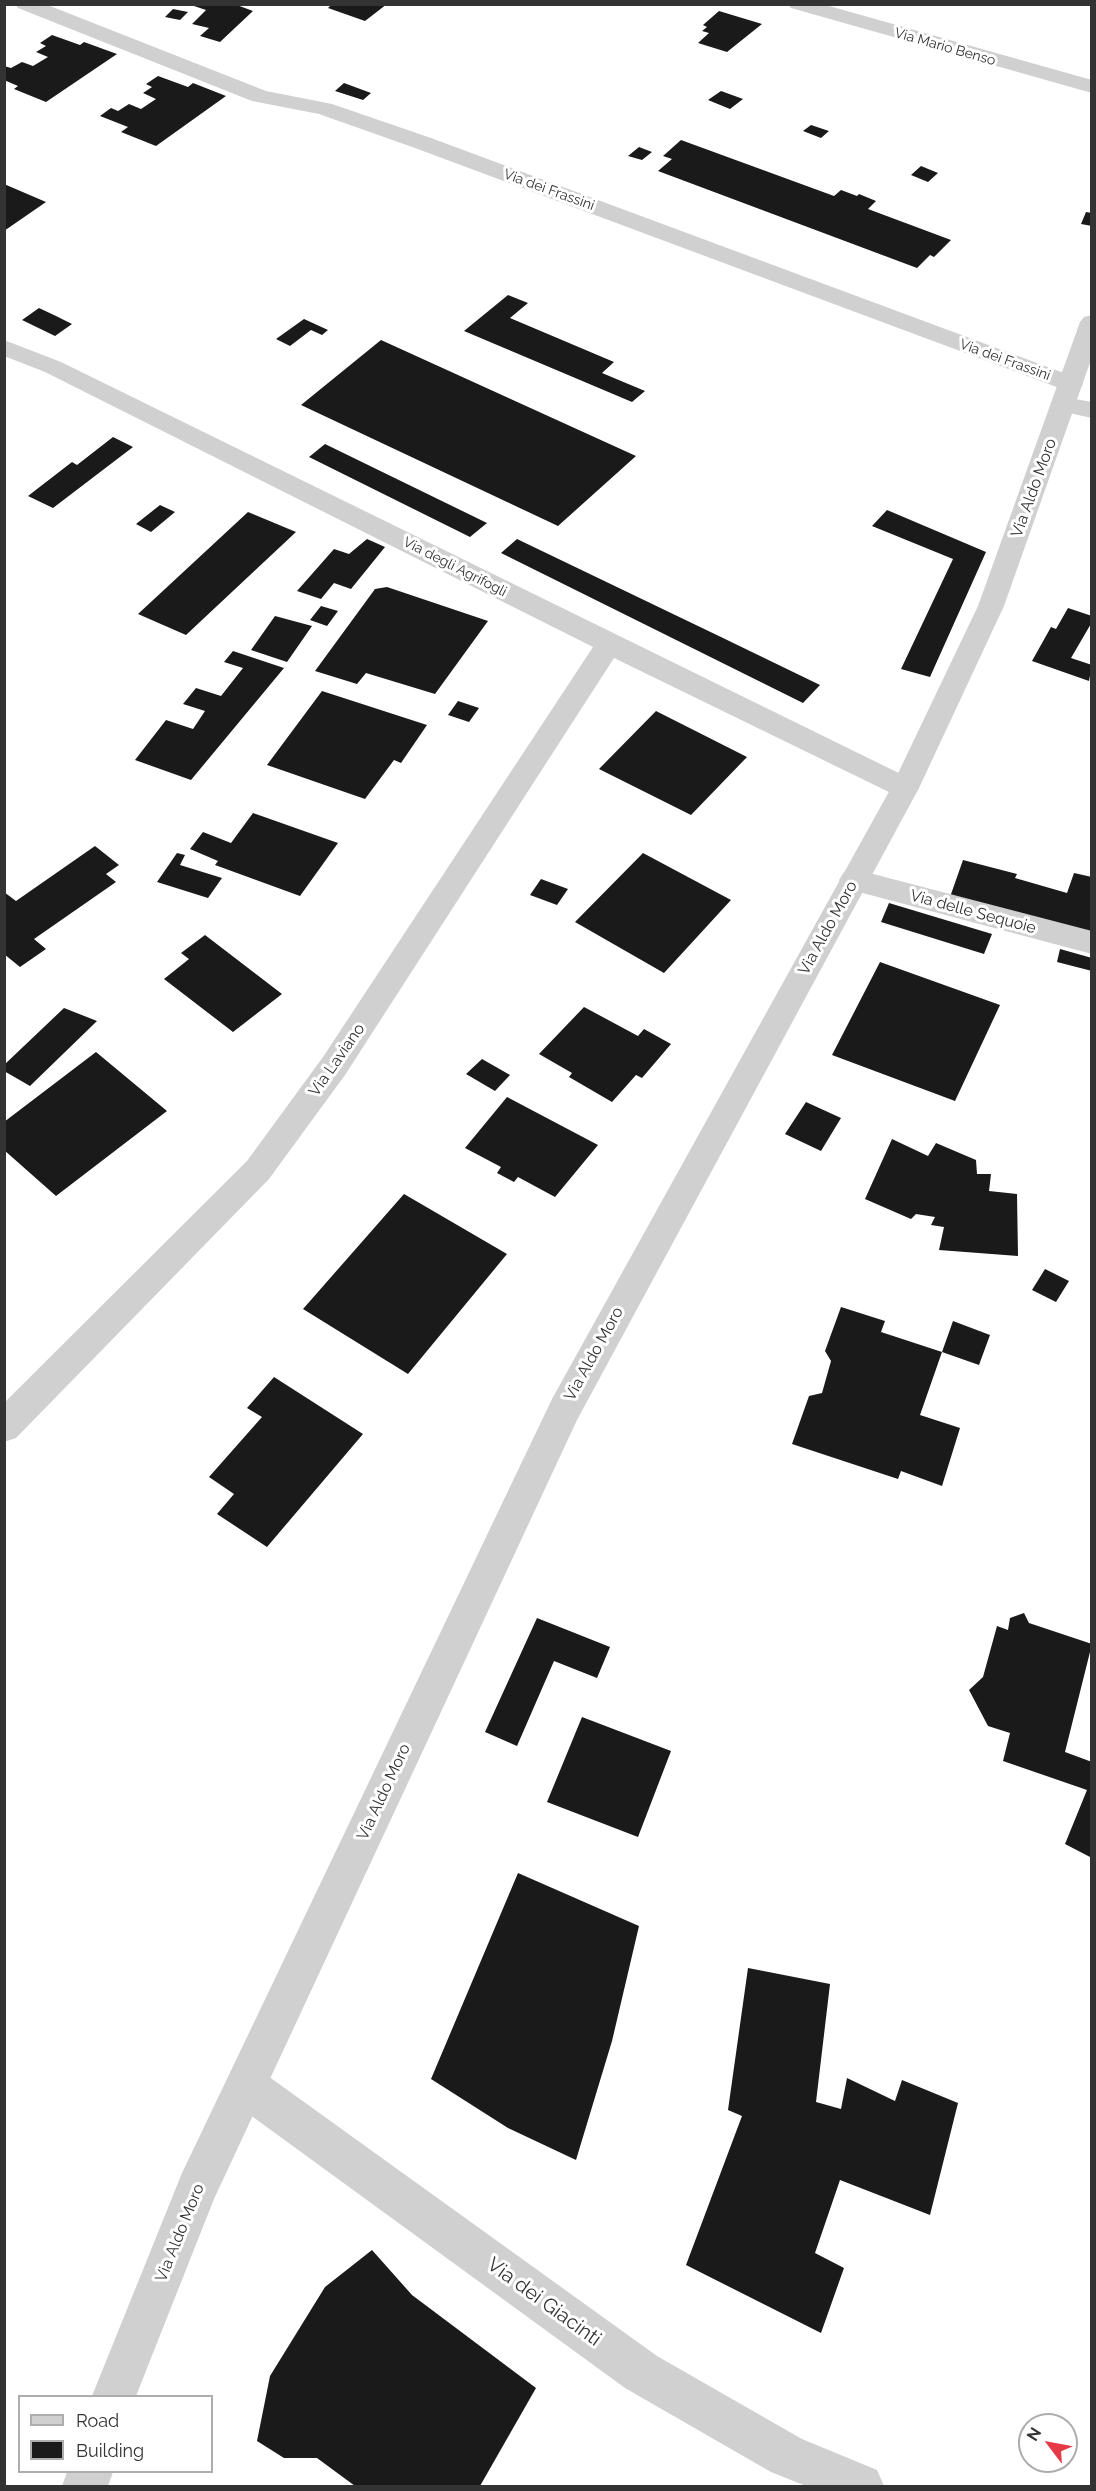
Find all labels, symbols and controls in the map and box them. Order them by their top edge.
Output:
street label: Via Mario Benso [893,25,997,69]
street label: Via dei Frassini [501,166,597,214]
street label: Via dei Frassini [957,336,1053,384]
street label: Via Aldo Moro [1007,436,1061,540]
street label: Via degli Agrifogli [400,534,510,600]
street label: Via Aldo Moro [794,878,862,978]
street label: Via delle Sequoie [908,886,1038,938]
street label: Via Laviano [305,1020,369,1100]
street label: Via Aldo Moro [560,1304,628,1404]
street label: Via Aldo Moro [353,1741,415,1843]
street label: Via Aldo Moro [152,2181,208,2285]
street label: Via dei Giacinti [482,2253,606,2351]
legend [18,2395,213,2473]
text: Road [76,2410,119,2431]
north arrow [1018,2413,1078,2473]
text: N [1023,2424,1045,2444]
text: Building [76,2440,144,2461]

